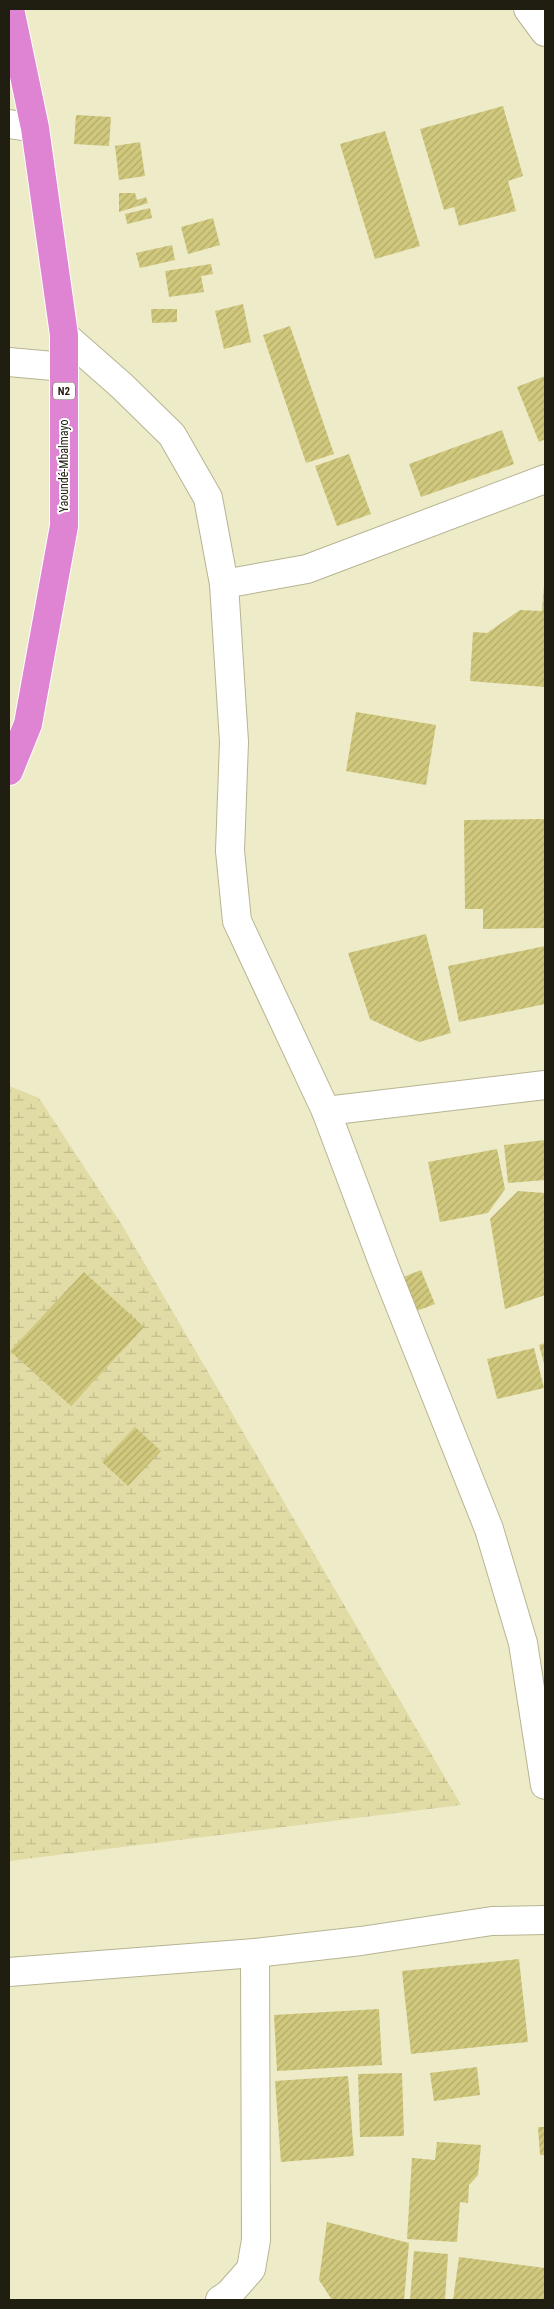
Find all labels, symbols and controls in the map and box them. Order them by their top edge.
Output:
road number: N2 [53,382,75,400]
street label: Yaoundé-Mbalmayo [57,420,71,512]

